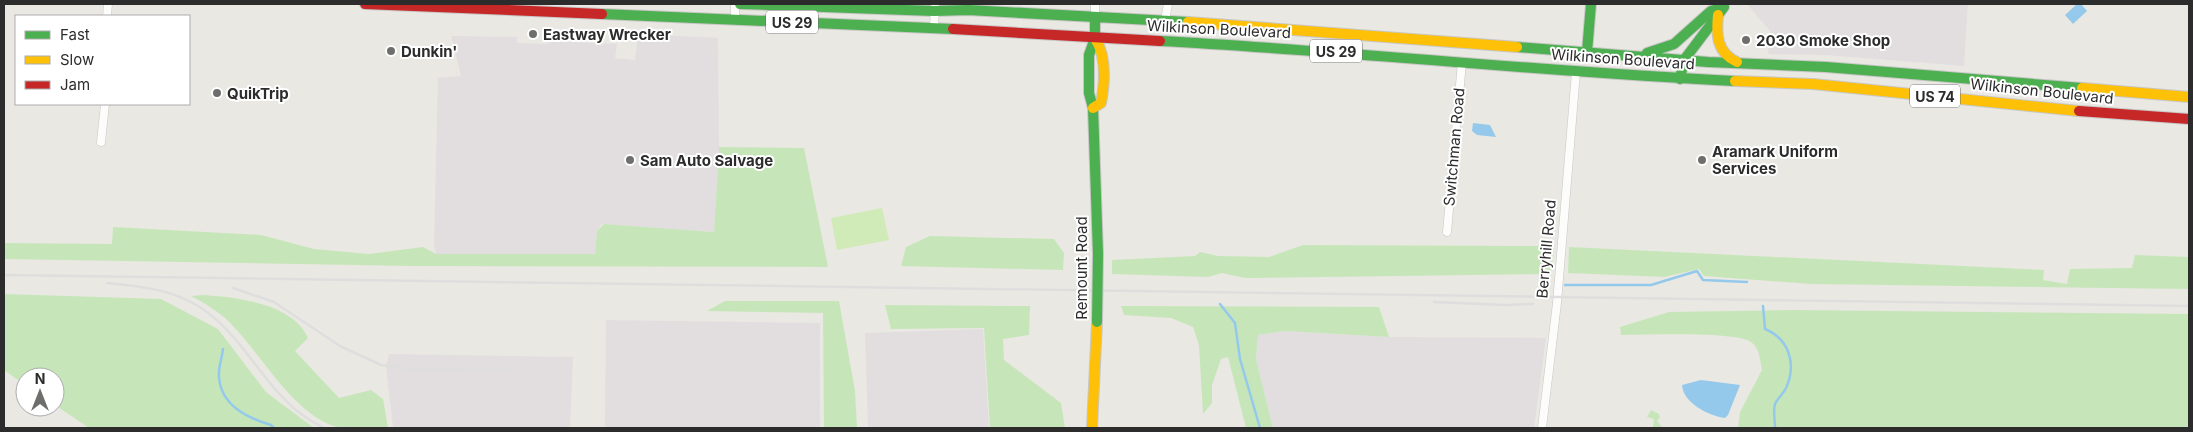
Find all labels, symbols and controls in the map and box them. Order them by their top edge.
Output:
road number: US 29 [766,11,818,34]
legend [15,15,190,105]
street label: Wilkinson Boulevard [1147,16,1291,42]
text: Fast [60,25,90,44]
place label: Eastway Wrecker [543,25,671,44]
marker: Eastway Wrecker [527,28,539,40]
place label: 2030 Smoke Shop [1756,31,1890,50]
marker: 2030 Smoke Shop [1740,34,1752,46]
road number: US 29 [1310,40,1362,62]
place label: Dunkin' [401,42,457,61]
marker: Dunkin' [385,45,397,57]
street label: Wilkinson Boulevard [1551,45,1695,73]
text: Slow [60,50,94,69]
street label: Wilkinson Boulevard [1969,74,2115,108]
text: Jam [60,75,90,94]
place label: QuikTrip [227,84,289,103]
road number: US 74 [1910,84,1960,108]
marker: QuikTrip [211,87,223,99]
street label: Switchman Road [1439,87,1469,207]
place label: Aramark Uniform Services [1712,142,1838,178]
place label: Sam Auto Salvage [640,151,773,170]
marker: Sam Auto Salvage [624,154,636,166]
marker: Aramark Uniform Services [1696,154,1708,166]
street label: Berryhill Road [1532,199,1560,299]
street label: Remount Road [1072,216,1091,320]
north arrow [15,367,65,417]
text: N [35,370,45,387]

